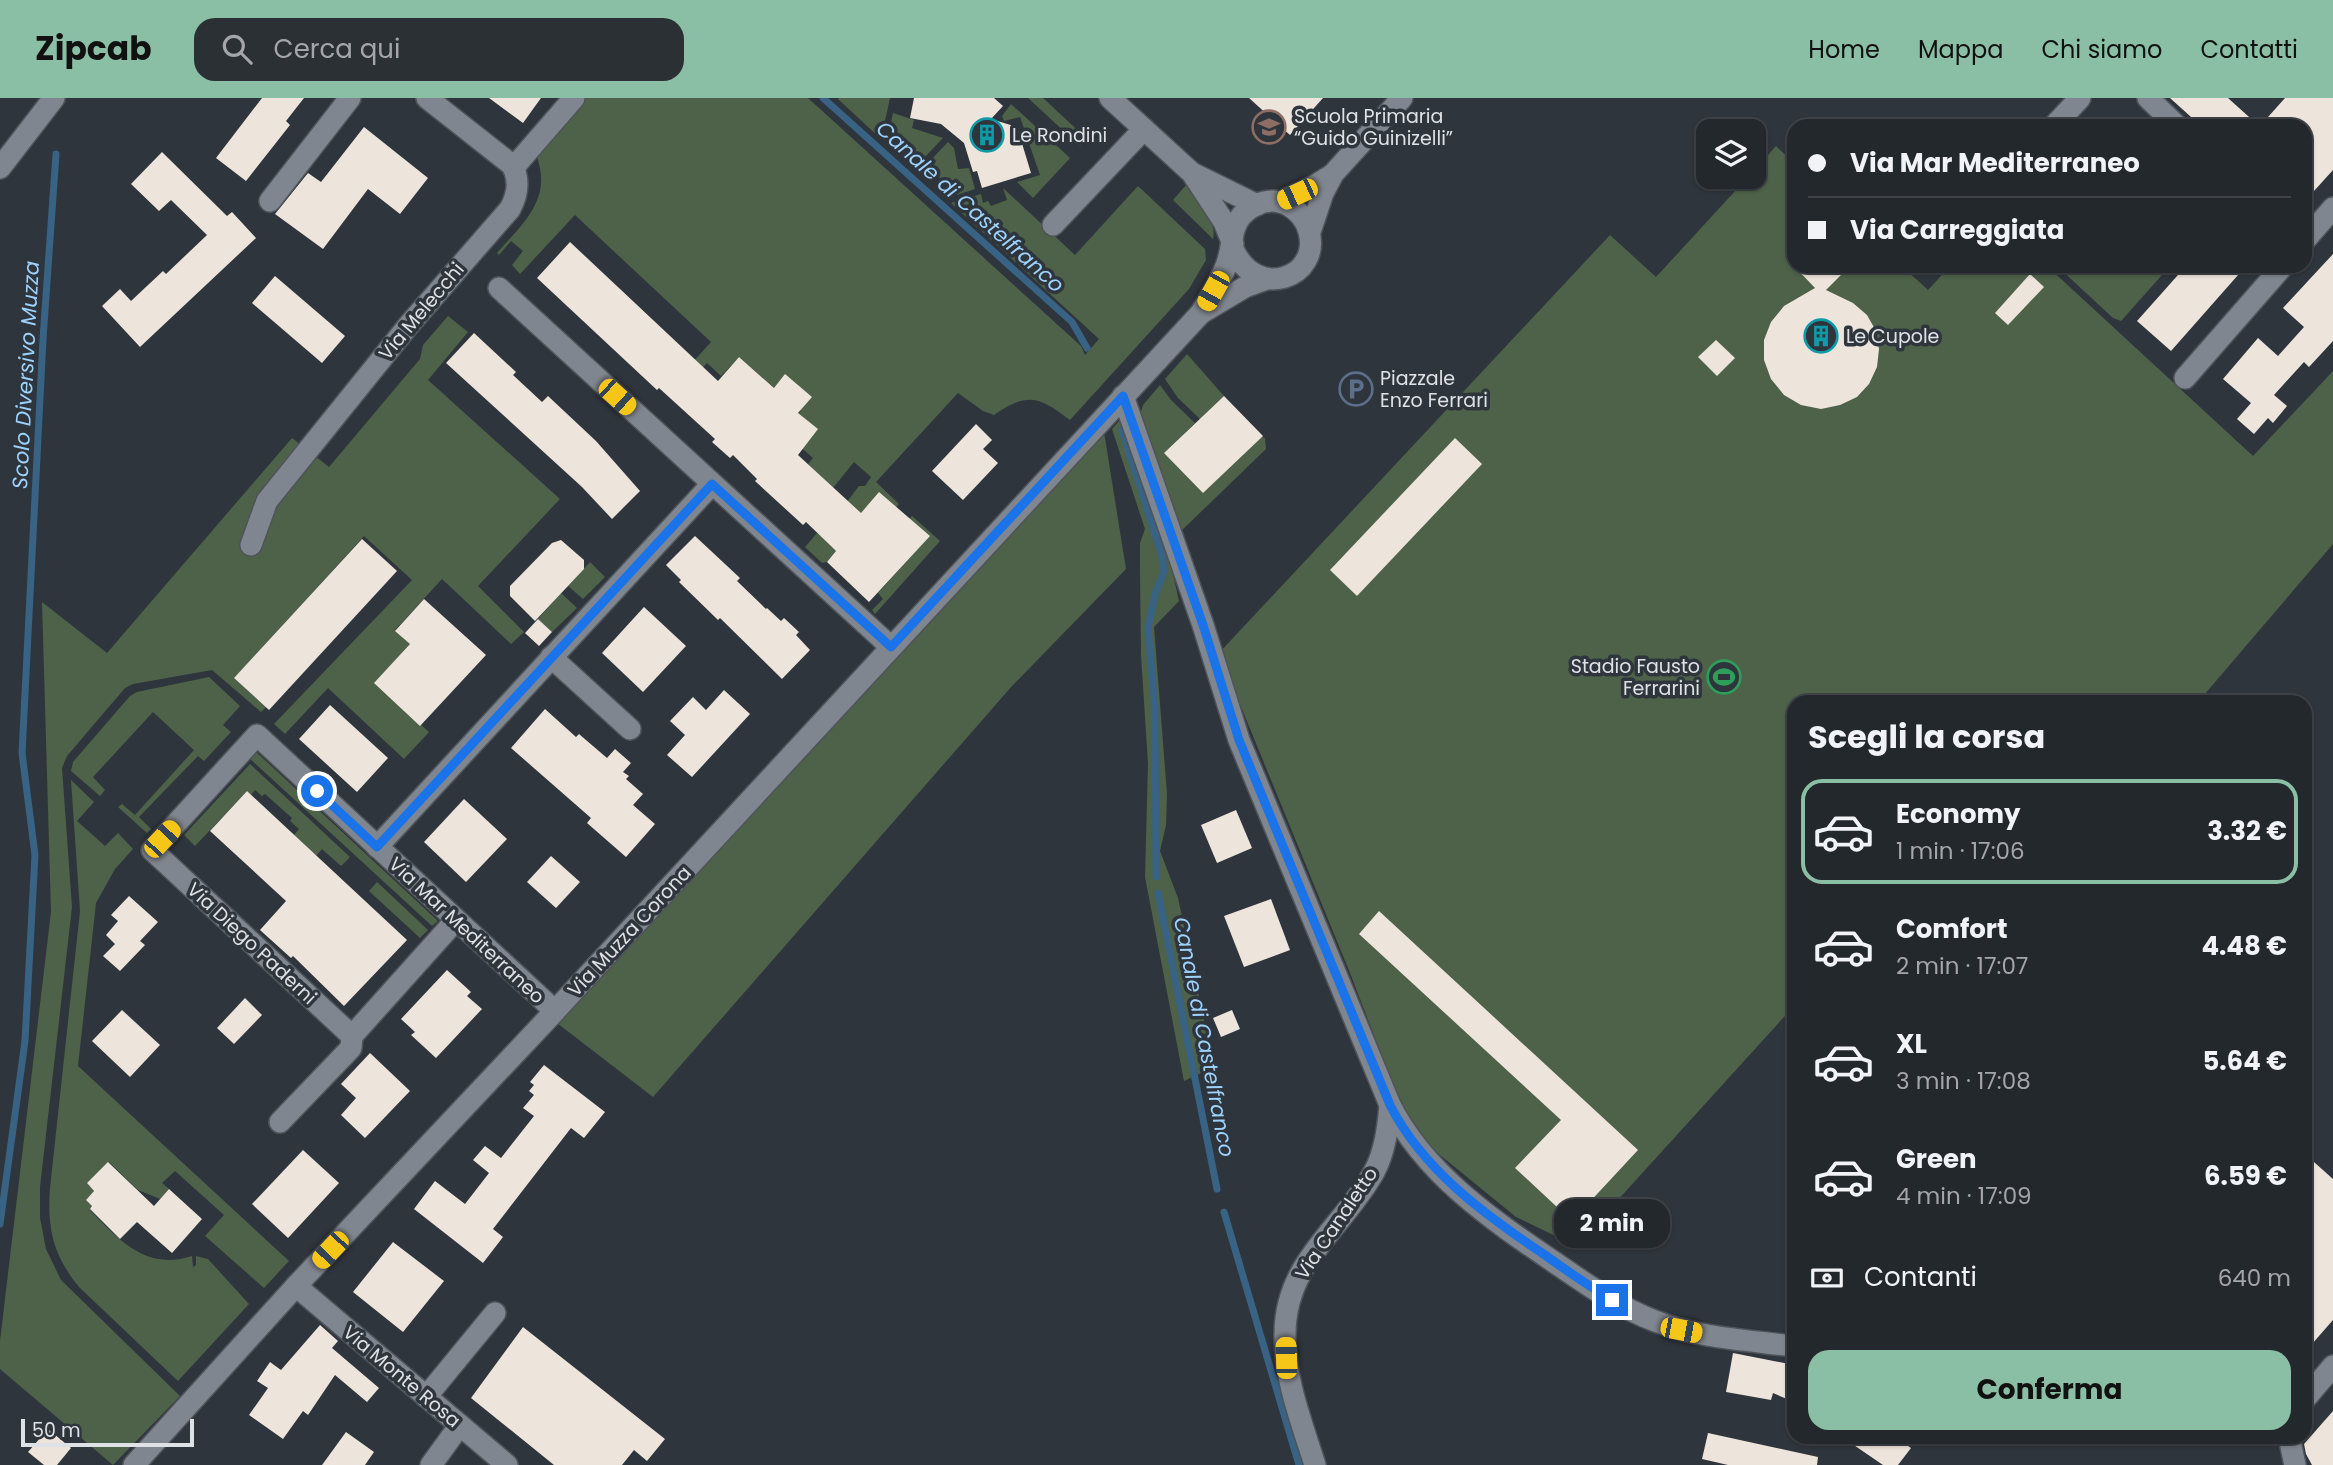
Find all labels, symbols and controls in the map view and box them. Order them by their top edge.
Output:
search box [194,18,684,81]
text: Zipcab [35,25,152,72]
icon: search [218,30,256,68]
text: Cerca qui [274,31,400,67]
text: Home [1808,33,1880,66]
text: Mappa [1918,33,2003,66]
text: Chi siamo [2041,33,2162,66]
text: Contatti [2200,33,2298,66]
place label: Scuola Primaria “Guido Guinizelli” [1294,103,1453,152]
school or university icon: Scuola Primaria “Guido Guinizelli” [1250,108,1288,146]
water label: Canale di Castelfranco [870,114,1071,299]
building icon: Le Rondini [968,116,1006,154]
map controls [1696,119,1766,189]
button: layers [1696,119,1766,189]
place label: Le Rondini [1012,122,1107,149]
text: Via Mar Mediterraneo [1850,145,2140,181]
car [1274,176,1321,212]
text: Via Carreggiata [1850,212,2064,248]
street label: Via Melecchi [372,257,470,366]
water label: Scolo Diversivo Muzza [5,260,46,490]
car [1194,268,1233,314]
building icon: Le Cupole [1802,317,1840,355]
place label: Le Cupole [1846,323,1939,350]
place label: Piazzale Enzo Ferrari [1380,365,1488,414]
parking icon: Piazzale Enzo Ferrari [1337,370,1375,408]
car [595,375,640,419]
place label: Stadio Fausto Ferrarini [1571,653,1700,702]
sports icon: Stadio Fausto Ferrarini [1705,658,1743,696]
text: Scegli la corsa [1808,714,2045,759]
route start [301,775,333,807]
text: Economy [1896,796,2020,832]
icon: car [1812,800,1875,863]
text: 3.32 € [2207,813,2287,849]
car [140,816,185,862]
text: 1 min · 17:06 [1896,835,2025,867]
street label: Via Mar Mediterraneo [383,851,551,1010]
street label: Via Muzza Corona [561,860,697,1003]
street label: Via Diego Paderni [181,876,322,1010]
text: Comfort [1896,911,2008,947]
water label: Canale di Castelfranco [1167,914,1242,1159]
icon: car [1812,915,1875,978]
text: 4.48 € [2201,928,2287,964]
text: 2 min · 17:07 [1896,950,2028,982]
text: XL [1896,1026,1927,1062]
icon: car [1812,1030,1875,1093]
text: 5.64 € [2202,1043,2287,1079]
text: 3 min · 17:08 [1896,1065,2031,1097]
text: Green [1896,1141,1977,1177]
icon: car [1812,1145,1875,1208]
text: 6.59 € [2204,1158,2287,1194]
street label: Via Canaletto [1289,1162,1384,1285]
text: 4 min · 17:09 [1896,1180,2032,1212]
callout: 2 min [1554,1198,1670,1248]
text: 2 min [1580,1207,1644,1239]
car [308,1227,353,1273]
icon: cash [1808,1259,1846,1297]
text: Contanti [1864,1259,1977,1295]
text: 640 m [2218,1262,2291,1294]
route end [1596,1284,1628,1316]
car [1659,1316,1704,1344]
street label: Via Monte Rosa [337,1319,466,1434]
car [1275,1337,1298,1379]
button: Conferma [1808,1350,2291,1430]
scale bar [21,1416,194,1448]
text: 50 m [32,1417,81,1444]

